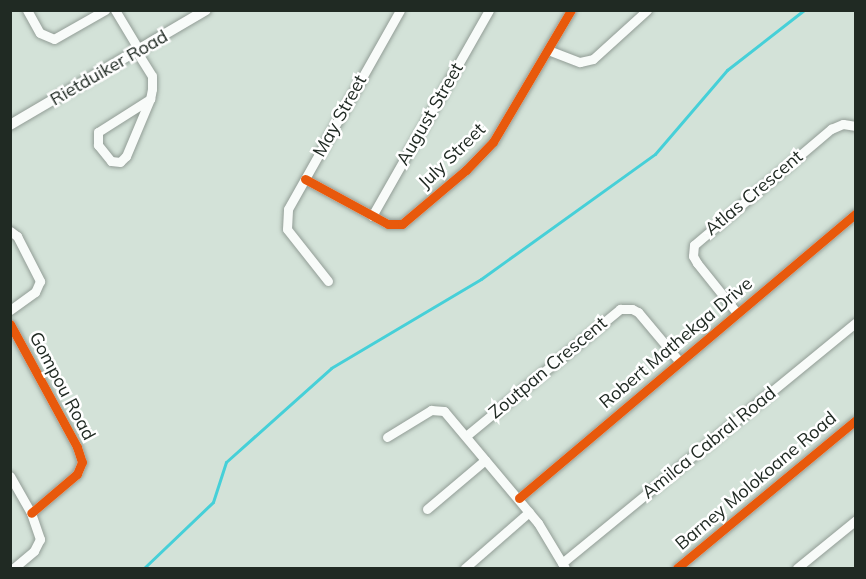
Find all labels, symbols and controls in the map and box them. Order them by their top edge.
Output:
street label: Rietduiker Road [46,26,172,110]
street label: August Street [392,59,468,169]
street label: May Street [309,71,371,161]
street label: July Street [414,119,490,193]
street label: Atlas Crescent [701,146,807,240]
street label: Robert Mathekga Drive [595,273,757,413]
street label: Zoutpan Crescent [485,312,611,424]
street label: Gompou Road [24,328,100,444]
street label: Amilca Cabral Road [638,382,780,504]
street label: Barney Molokoane Road [671,407,841,555]

